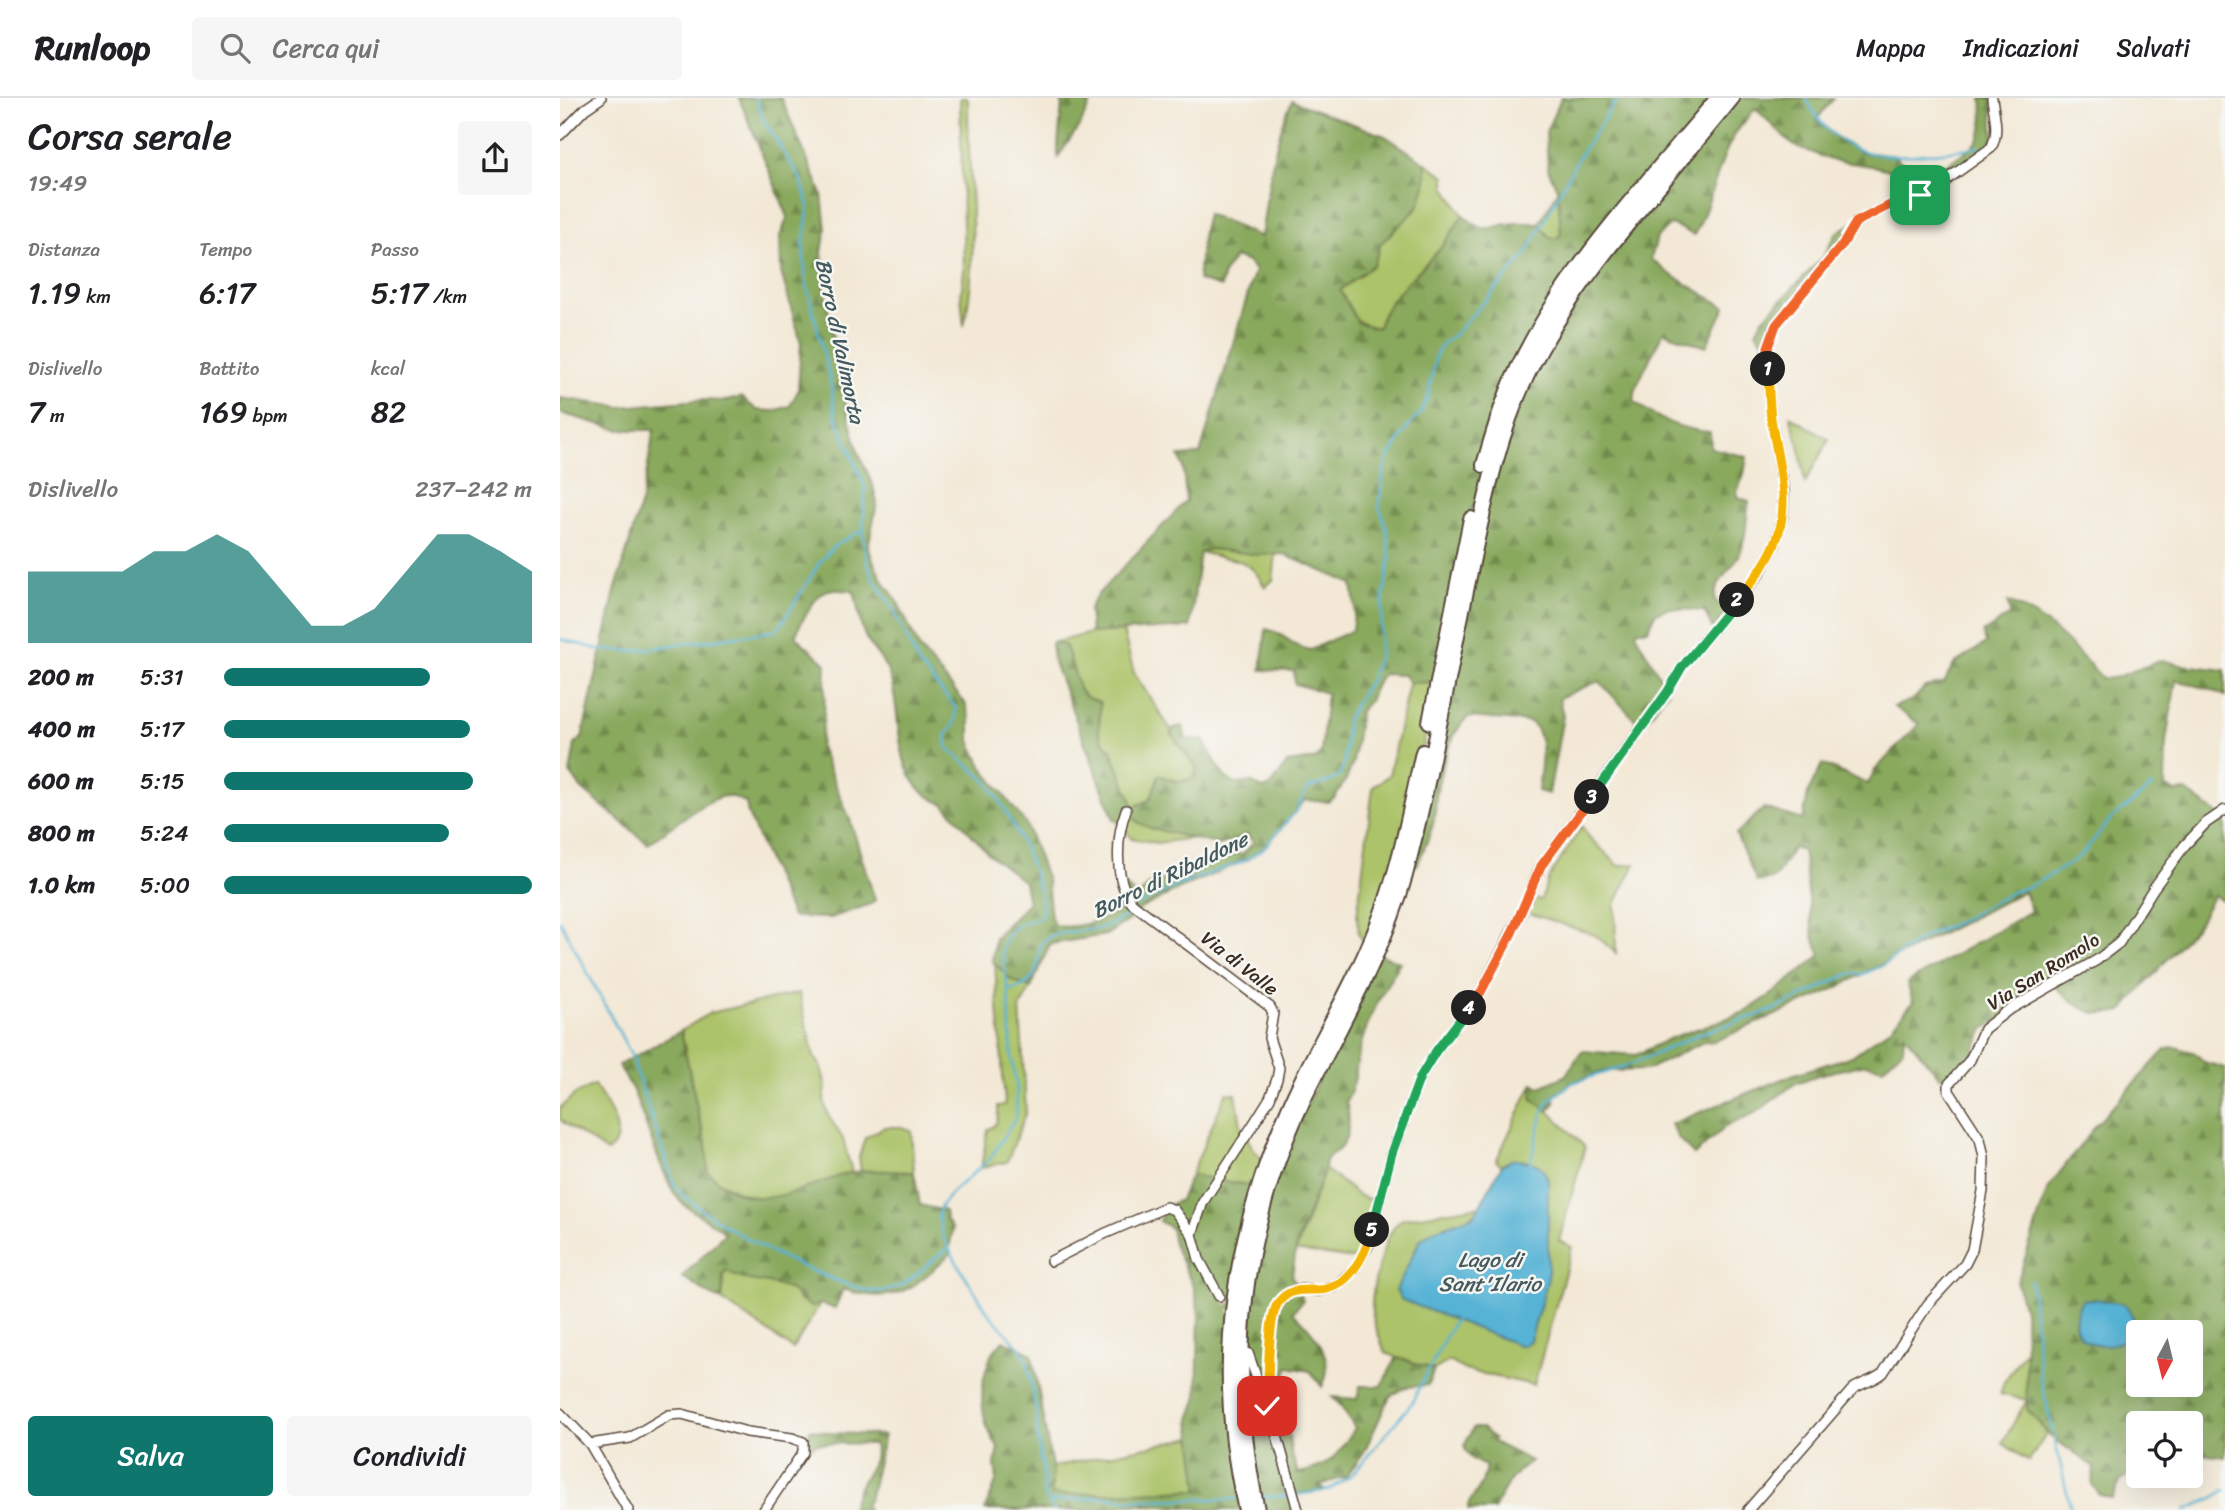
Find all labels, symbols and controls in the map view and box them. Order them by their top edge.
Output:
search box [192,17,682,80]
text: Runloop [35,19,150,77]
text: Cerca qui [272,25,379,71]
text: Mappa [1856,27,1925,69]
text: Indicazioni [1963,27,2079,69]
text: Salvati [2117,27,2190,69]
icon: search [216,29,254,67]
text: Corsa serale [28,103,232,170]
button: share [458,121,532,195]
text: 19:49 [28,163,87,204]
pin [1890,165,1950,225]
icon: arrive [1901,176,1939,214]
text: Distanza [28,233,100,266]
text: Tempo [199,233,252,266]
text: Passo [371,233,419,266]
water label: Borro di Valimorta [804,255,876,428]
text: 1.19 [28,266,81,320]
text: 6:17 [199,266,255,320]
text: 5:17 [371,266,428,320]
text: km [81,280,111,313]
text: /km [428,280,467,313]
text: Dislivello [28,352,102,385]
text: Battito [199,352,260,385]
text: kcal [371,352,405,385]
pin: 1 [1750,352,1786,386]
text: 1 [1763,352,1772,385]
text: 7 [28,385,45,439]
text: 169 [199,385,248,439]
text: 82 [371,385,406,439]
text: m [45,399,65,432]
text: bpm [248,399,288,432]
text: Dislivello [28,469,118,510]
text: 237–242 m [415,469,532,510]
pin: 2 [1720,582,1754,618]
text: 2 [1731,583,1742,616]
text: 200 m [28,657,94,698]
text: 5:31 [140,657,184,698]
text: 400 m [28,709,95,750]
text: 5:17 [140,709,184,750]
text: 600 m [28,761,94,802]
text: 5:15 [140,761,185,802]
pin: 3 [1574,780,1610,814]
text: 3 [1586,780,1597,813]
text: 800 m [28,813,95,854]
text: 5:24 [140,813,189,854]
water label: Borro di Ribaldone [1085,820,1257,929]
text: 1.0 km [28,865,95,906]
text: 5:00 [140,865,190,906]
street label: Via di Valle [1194,922,1286,1005]
street label: Via San Romolo [1980,924,2106,1019]
pin: 4 [1452,990,1486,1026]
text: 4 [1463,991,1474,1024]
pin: 5 [1354,1212,1390,1248]
text: 5 [1366,1213,1377,1246]
water label: Lago di Sant'Ilario [1439,1241,1543,1303]
north arrow [2126,1320,2203,1396]
map controls [2126,1320,2203,1488]
pin [1237,1376,1297,1436]
icon: check [1248,1387,1286,1425]
button: locate [2126,1411,2203,1488]
button: Salva [28,1416,273,1496]
button: Condividi [287,1416,532,1496]

